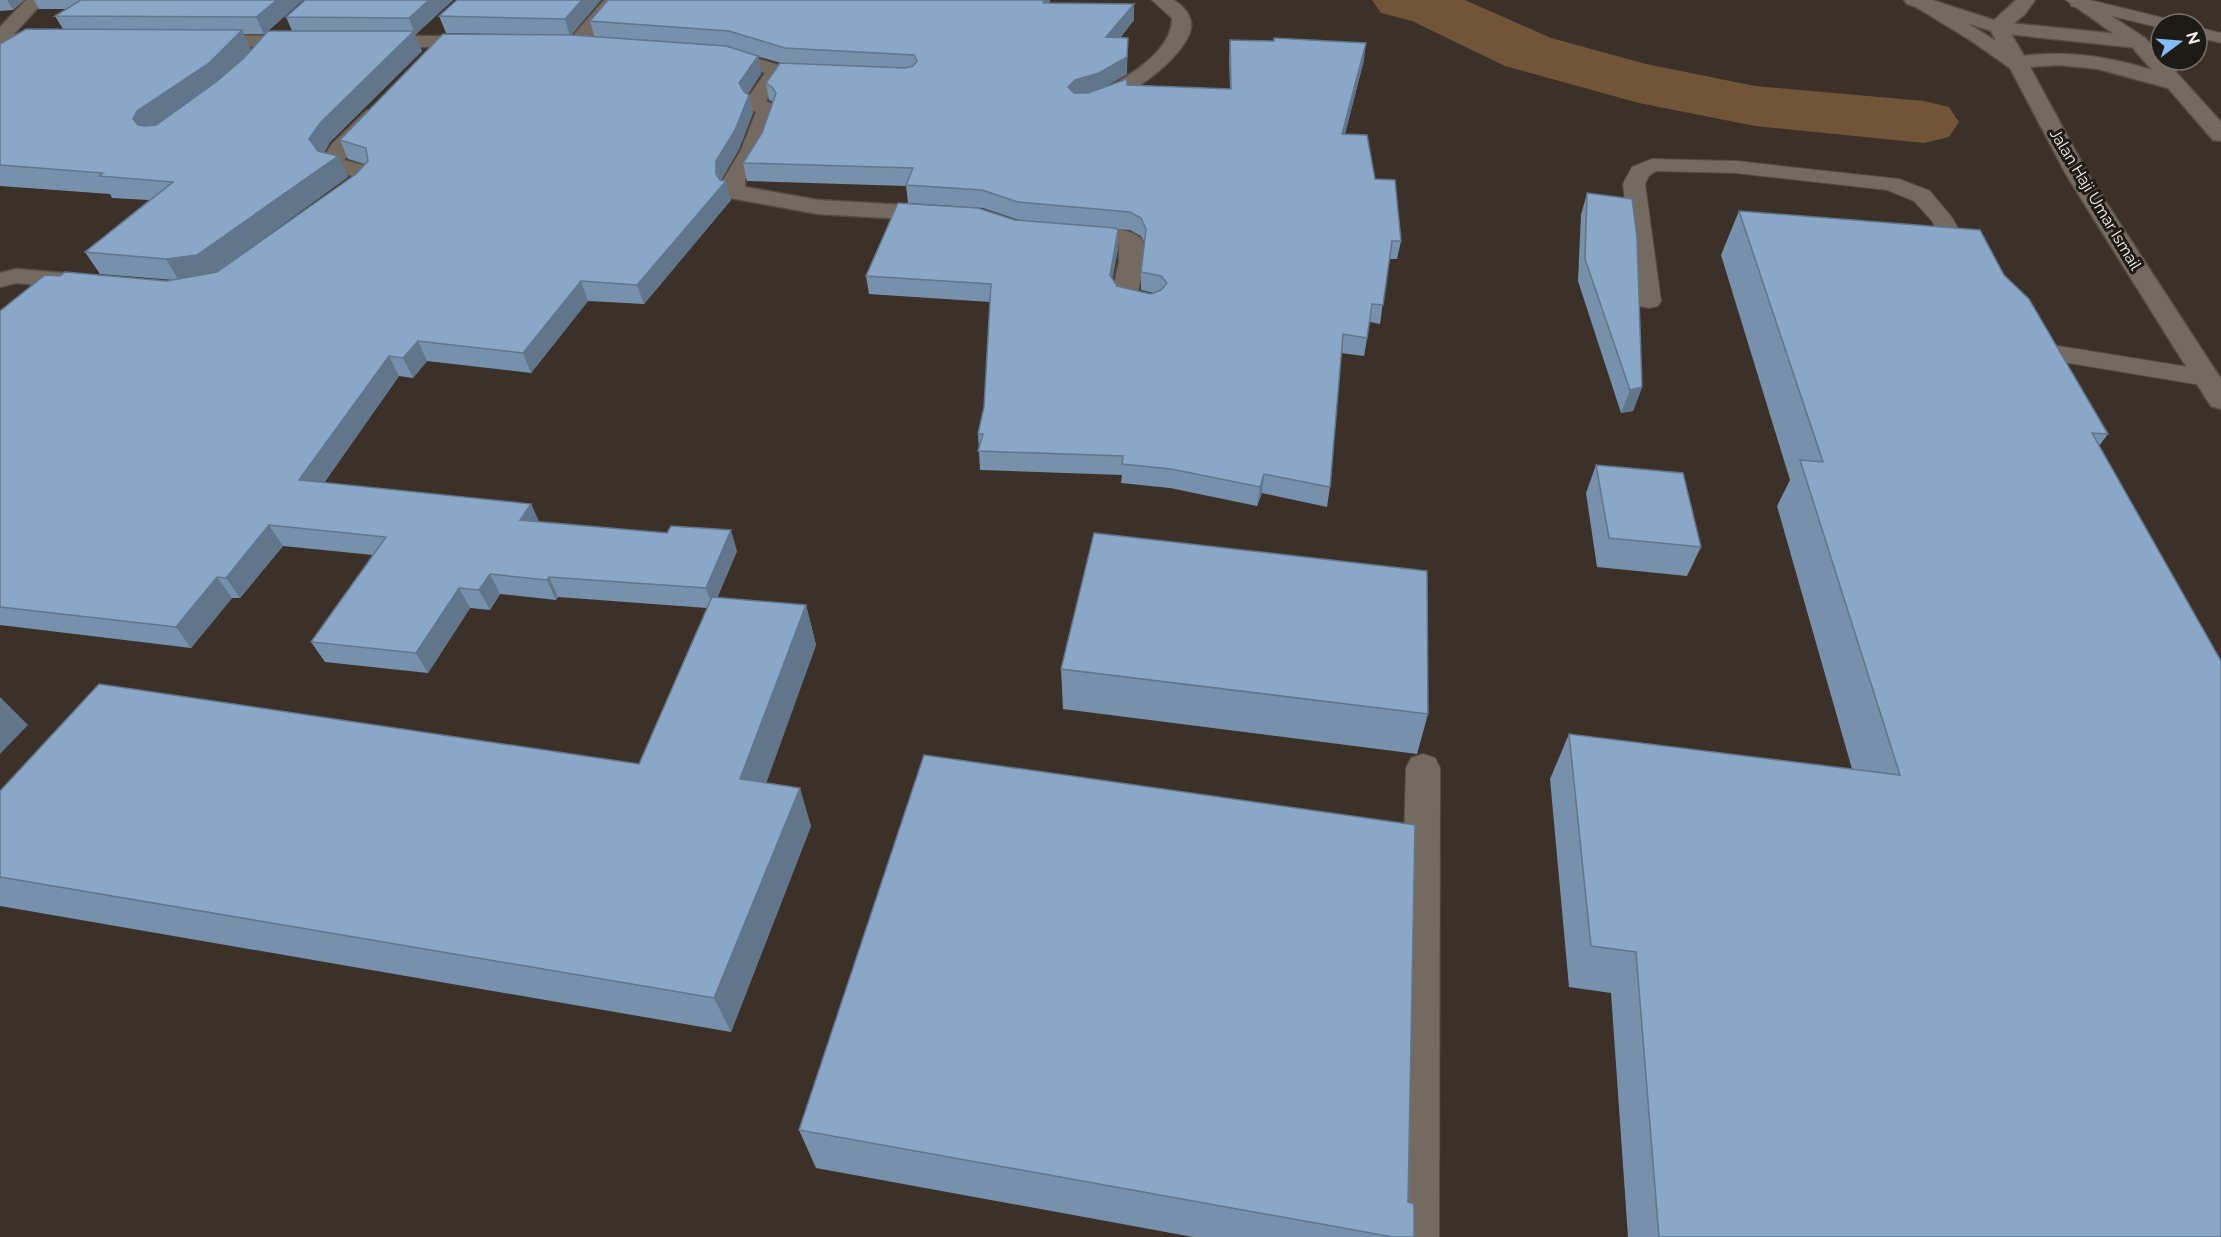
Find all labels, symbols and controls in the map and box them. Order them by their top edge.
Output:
north arrow [2149,12,2209,72]
text: N [2182,30,2204,46]
street label: Jalan Haji Umar Ismail [2046,125,2146,274]

